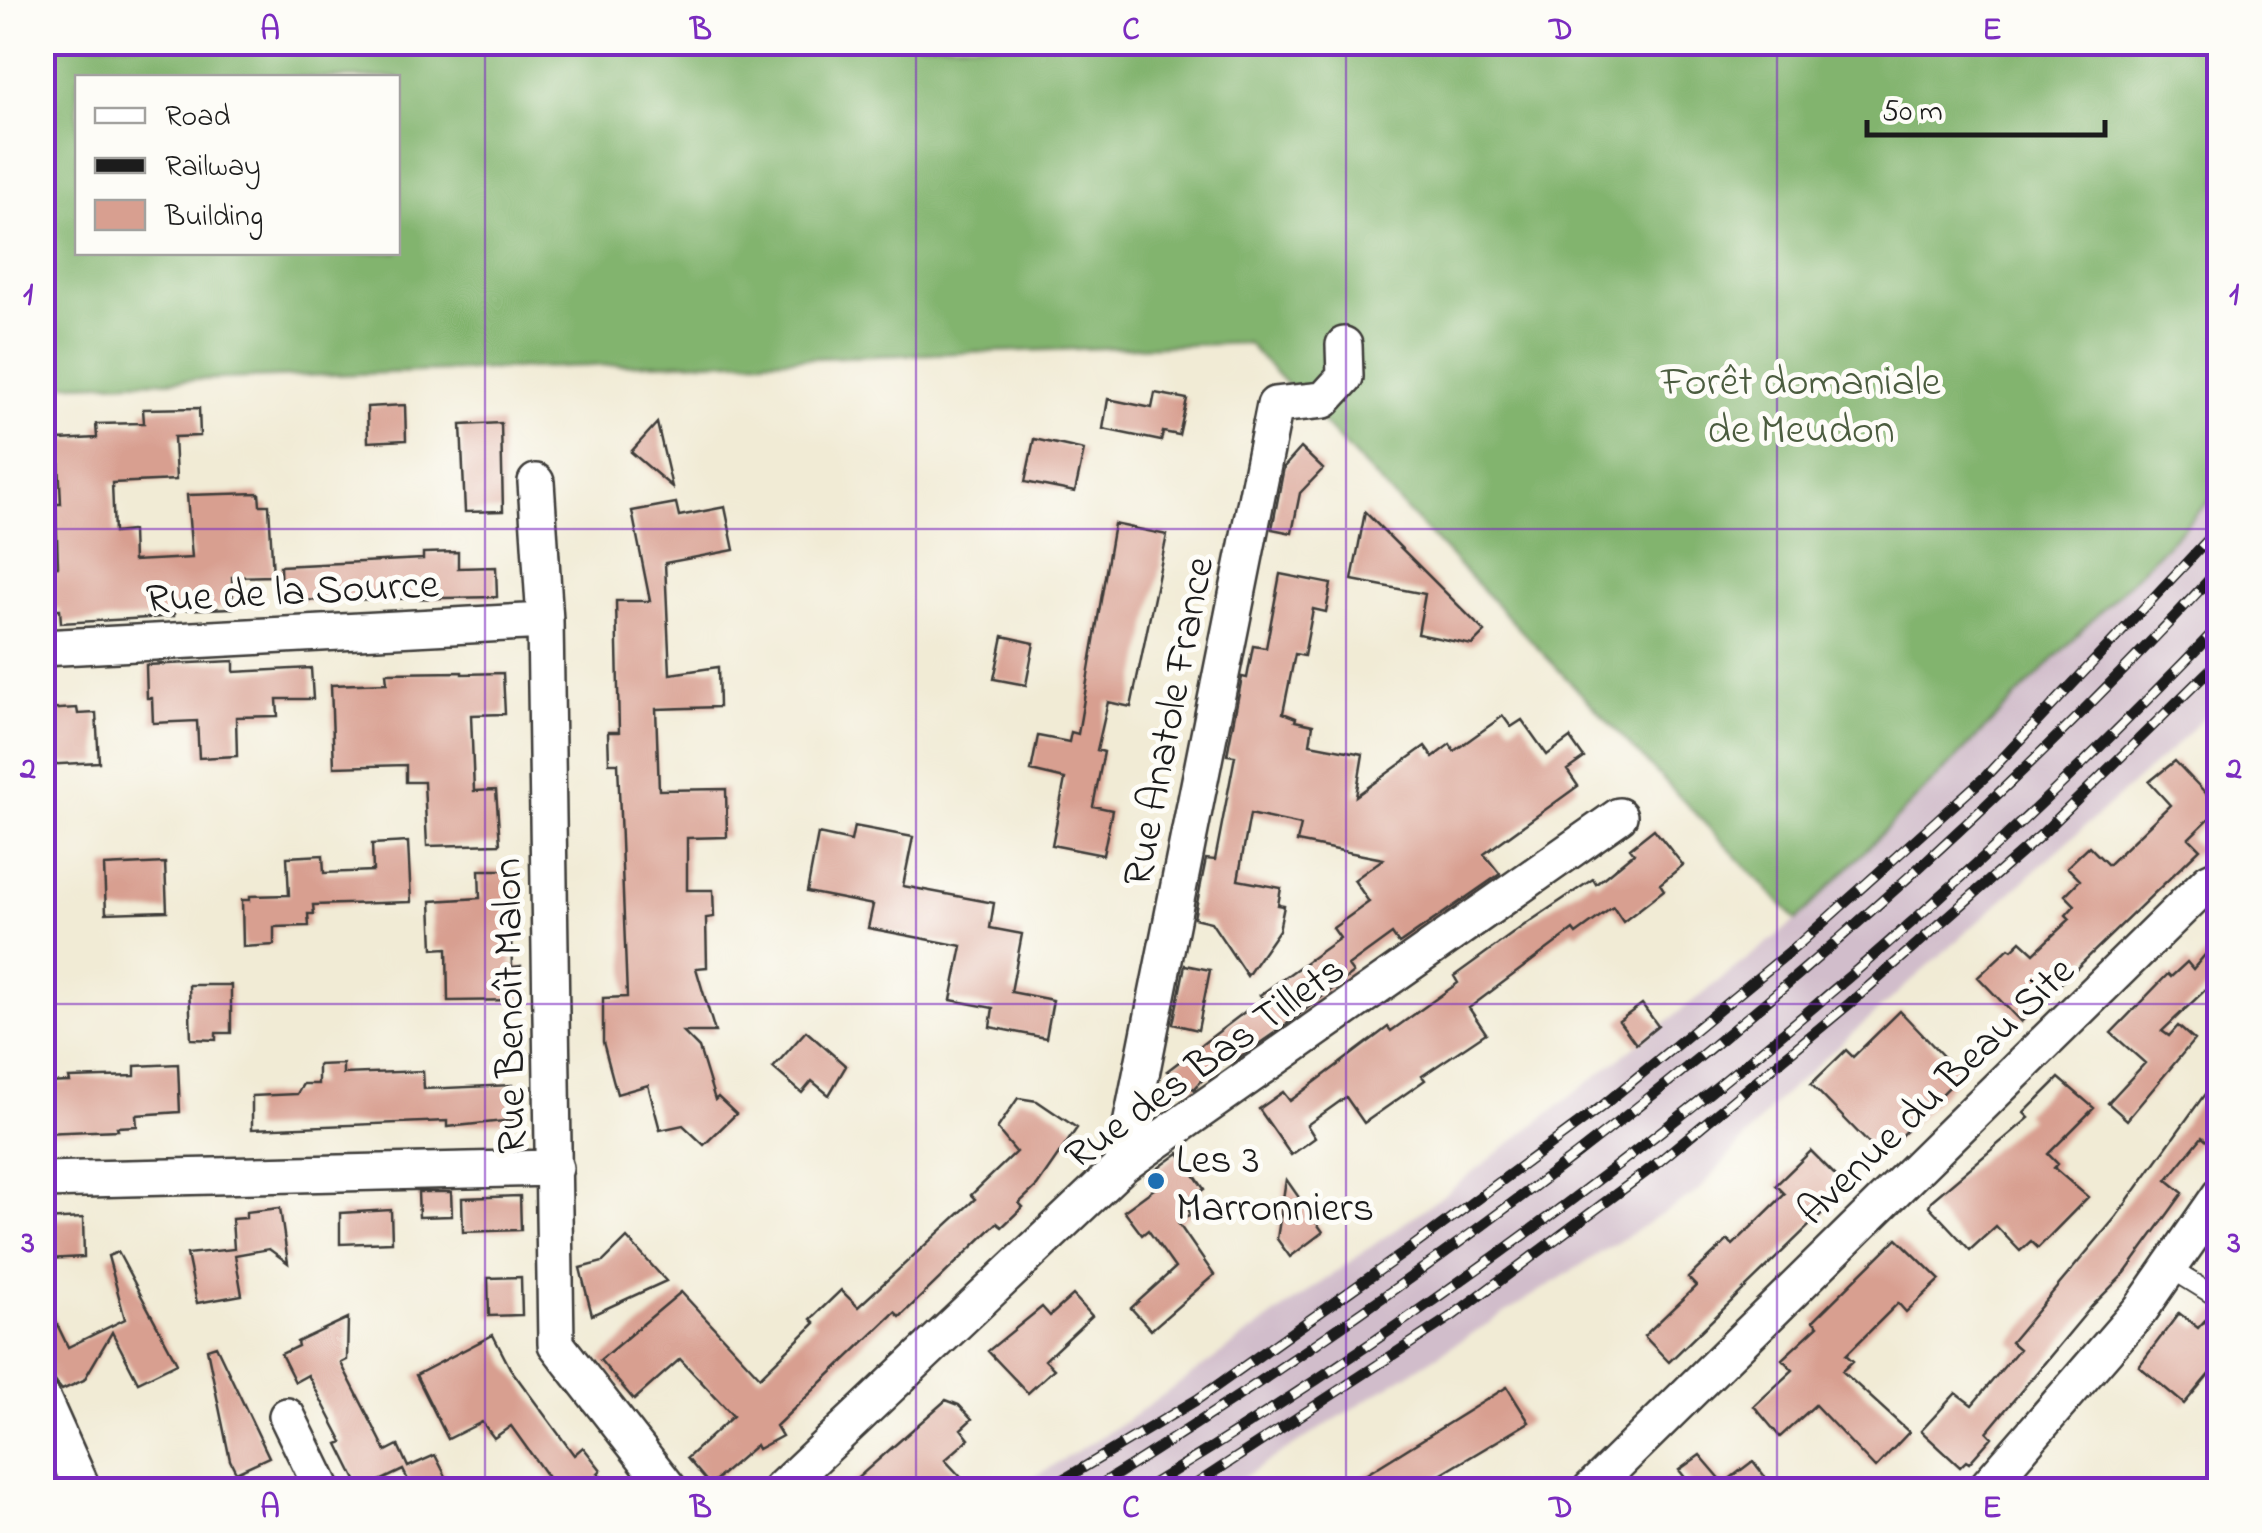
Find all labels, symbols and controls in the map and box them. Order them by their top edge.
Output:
text: A [260,8,280,55]
text: B [688,8,712,55]
text: C [1122,8,1140,55]
text: D [1547,8,1573,55]
text: E [1982,8,2002,55]
legend [75,75,400,255]
scale bar [1867,75,2104,137]
text: 50 m [1882,91,1943,135]
text: Road [165,96,230,140]
text: Railway [165,146,261,190]
text: Building [164,196,263,240]
text: 1 [23,273,33,320]
text: 1 [2229,273,2239,320]
park label: Forêt domaniale de Meudon [1660,353,1941,462]
street label: Rue Anatole France [1109,552,1232,892]
street label: Rue de la Source [144,555,440,632]
text: 2 [19,747,36,794]
text: 2 [2225,747,2242,794]
street label: Rue Benoît Malon [478,857,545,1154]
street label: Rue des Bas Tillets [1053,941,1359,1186]
street label: Avenue du Beau Site [1784,943,2090,1241]
place label: Les 3 Marronniers [1176,1131,1374,1240]
marker: Les 3 Marronniers [1145,1170,1167,1192]
text: 3 [20,1221,35,1268]
text: 3 [2226,1221,2241,1268]
text: A [260,1486,280,1533]
text: B [688,1486,712,1533]
text: C [1122,1486,1140,1533]
text: D [1547,1486,1573,1533]
text: E [1982,1486,2002,1533]

